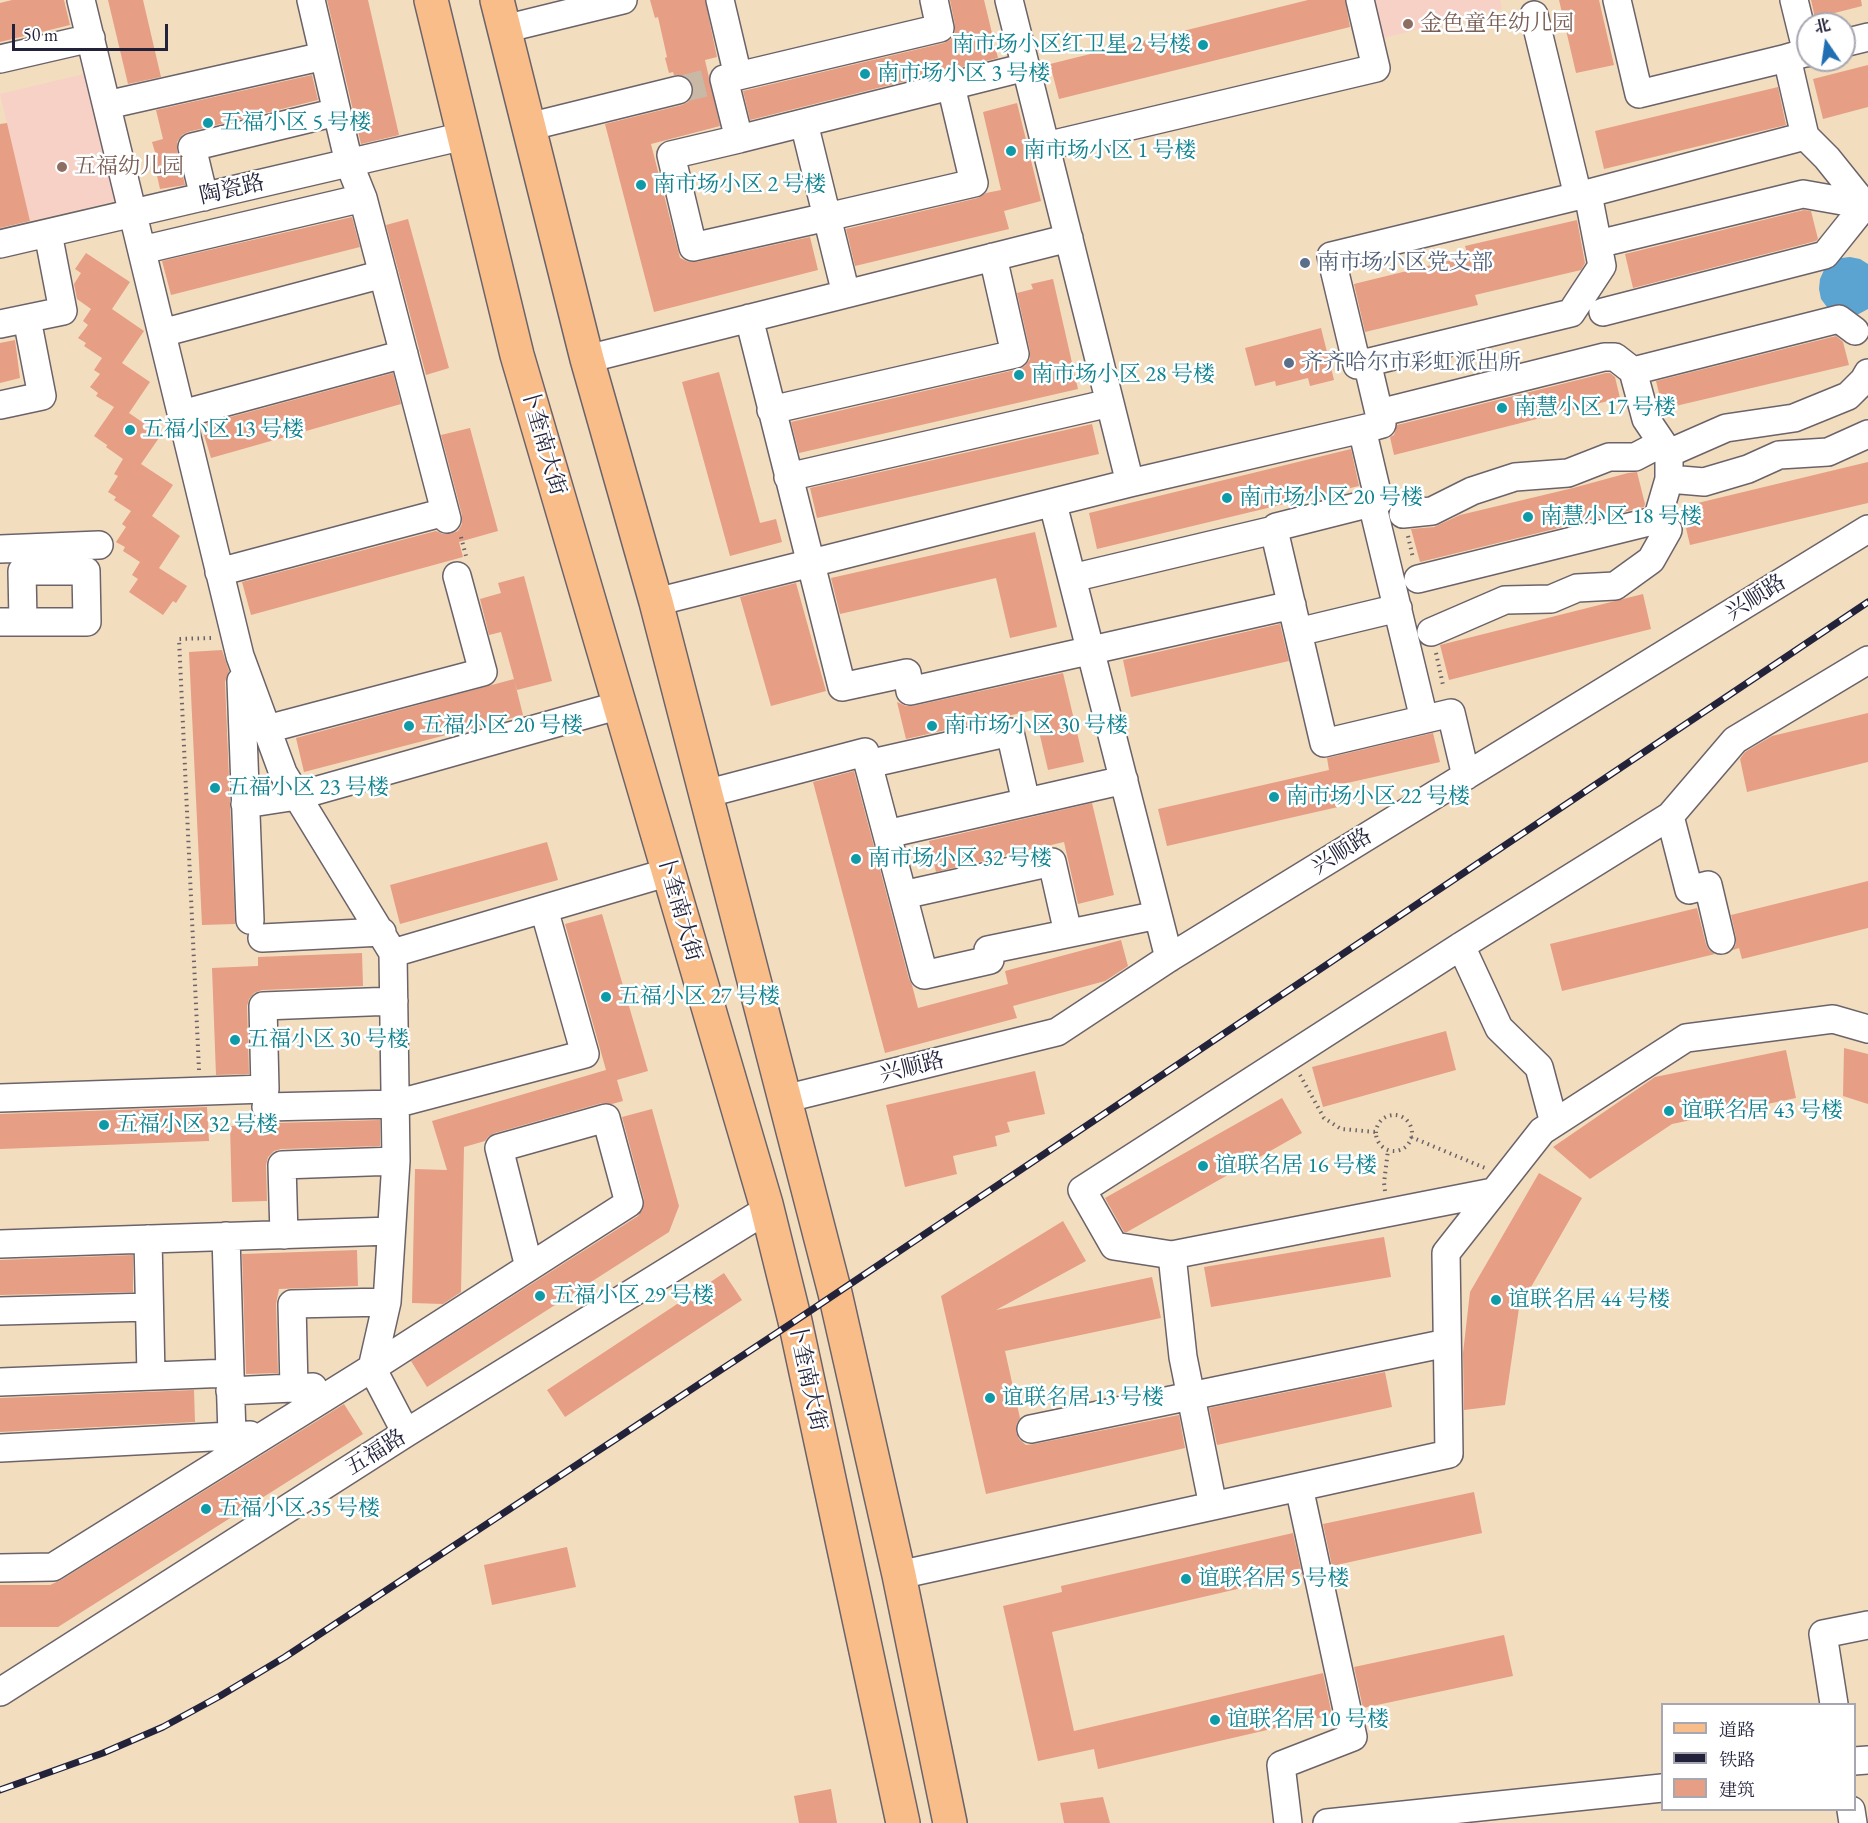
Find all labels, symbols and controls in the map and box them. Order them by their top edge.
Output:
place label: 金色童年幼儿园 [1420,11,1574,37]
scale bar [15,12,171,50]
north arrow [1796,12,1856,72]
text: 北 [1812,14,1832,38]
marker: 金色童年幼儿园 [1401,17,1415,31]
text: 50 m [23,23,58,46]
place label: 南市场小区红卫星 2 号楼 [952,32,1191,58]
marker: 南市场小区红卫星 2 号楼 [1196,38,1210,52]
place label: 南市场小区 3 号楼 [877,61,1050,87]
marker: 南市场小区 3 号楼 [858,67,872,81]
place label: 五福小区 5 号楼 [220,110,371,136]
marker: 五福小区 5 号楼 [201,116,215,130]
place label: 南市场小区 1 号楼 [1023,138,1196,164]
marker: 南市场小区 1 号楼 [1004,144,1018,158]
place label: 五福幼儿园 [74,154,184,180]
marker: 五福幼儿园 [55,160,69,174]
street label: 陶瓷路 [197,170,267,210]
place label: 南市场小区 2 号楼 [653,172,826,198]
marker: 南市场小区 2 号楼 [634,178,648,192]
place label: 南市场小区党支部 [1317,250,1493,276]
marker: 南市场小区党支部 [1298,256,1312,270]
place label: 齐齐哈尔市彩虹派出所 [1301,350,1521,376]
marker: 齐齐哈尔市彩虹派出所 [1282,356,1296,370]
place label: 南市场小区 28 号楼 [1031,362,1215,388]
marker: 南市场小区 28 号楼 [1012,368,1026,382]
street label: 卜奎南大街 [515,385,571,499]
place label: 南慧小区 17 号楼 [1514,395,1676,421]
marker: 南慧小区 17 号楼 [1495,401,1509,415]
place label: 五福小区 13 号楼 [142,417,304,443]
marker: 五福小区 13 号楼 [123,423,137,437]
place label: 南市场小区 20 号楼 [1239,485,1423,511]
marker: 南市场小区 20 号楼 [1220,491,1234,505]
place label: 南慧小区 18 号楼 [1540,504,1702,530]
marker: 南慧小区 18 号楼 [1521,510,1535,524]
street label: 兴顺路 [1721,569,1791,627]
place label: 五福小区 20 号楼 [421,713,583,739]
place label: 南市场小区 30 号楼 [944,713,1128,739]
marker: 五福小区 20 号楼 [402,719,416,733]
marker: 南市场小区 30 号楼 [925,719,939,733]
place label: 五福小区 23 号楼 [227,775,389,801]
marker: 五福小区 23 号楼 [208,781,222,795]
place label: 南市场小区 22 号楼 [1286,784,1470,810]
marker: 南市场小区 22 号楼 [1267,790,1281,804]
street label: 兴顺路 [1307,823,1377,881]
place label: 南市场小区 32 号楼 [868,846,1052,872]
street label: 卜奎南大街 [651,851,707,965]
marker: 南市场小区 32 号楼 [849,852,863,866]
place label: 五福小区 27 号楼 [618,984,780,1010]
marker: 五福小区 27 号楼 [599,990,613,1004]
place label: 五福小区 30 号楼 [247,1027,409,1053]
marker: 五福小区 30 号楼 [228,1033,242,1047]
street label: 兴顺路 [877,1047,947,1089]
place label: 谊联名居 43 号楼 [1681,1098,1843,1124]
marker: 谊联名居 43 号楼 [1662,1104,1676,1118]
place label: 五福小区 32 号楼 [116,1112,278,1138]
marker: 五福小区 32 号楼 [97,1118,111,1132]
place label: 谊联名居 16 号楼 [1215,1153,1377,1179]
marker: 谊联名居 16 号楼 [1196,1159,1210,1173]
place label: 五福小区 29 号楼 [552,1283,714,1309]
place label: 谊联名居 44 号楼 [1508,1287,1670,1313]
marker: 五福小区 29 号楼 [533,1289,547,1303]
marker: 谊联名居 44 号楼 [1489,1293,1503,1307]
street label: 卜奎南大街 [783,1320,831,1434]
place label: 谊联名居 13 号楼 [1002,1385,1164,1411]
marker: 谊联名居 13 号楼 [983,1391,997,1405]
street label: 五福路 [341,1424,411,1482]
place label: 五福小区 35 号楼 [218,1496,380,1522]
marker: 五福小区 35 号楼 [199,1502,213,1516]
place label: 谊联名居 5 号楼 [1198,1566,1349,1592]
marker: 谊联名居 5 号楼 [1179,1572,1193,1586]
legend [1661,1703,1856,1811]
place label: 谊联名居 10 号楼 [1227,1707,1389,1733]
marker: 谊联名居 10 号楼 [1208,1713,1222,1727]
text: 道路 [1719,1718,1755,1741]
text: 铁路 [1719,1748,1755,1771]
text: 建筑 [1719,1778,1755,1801]

